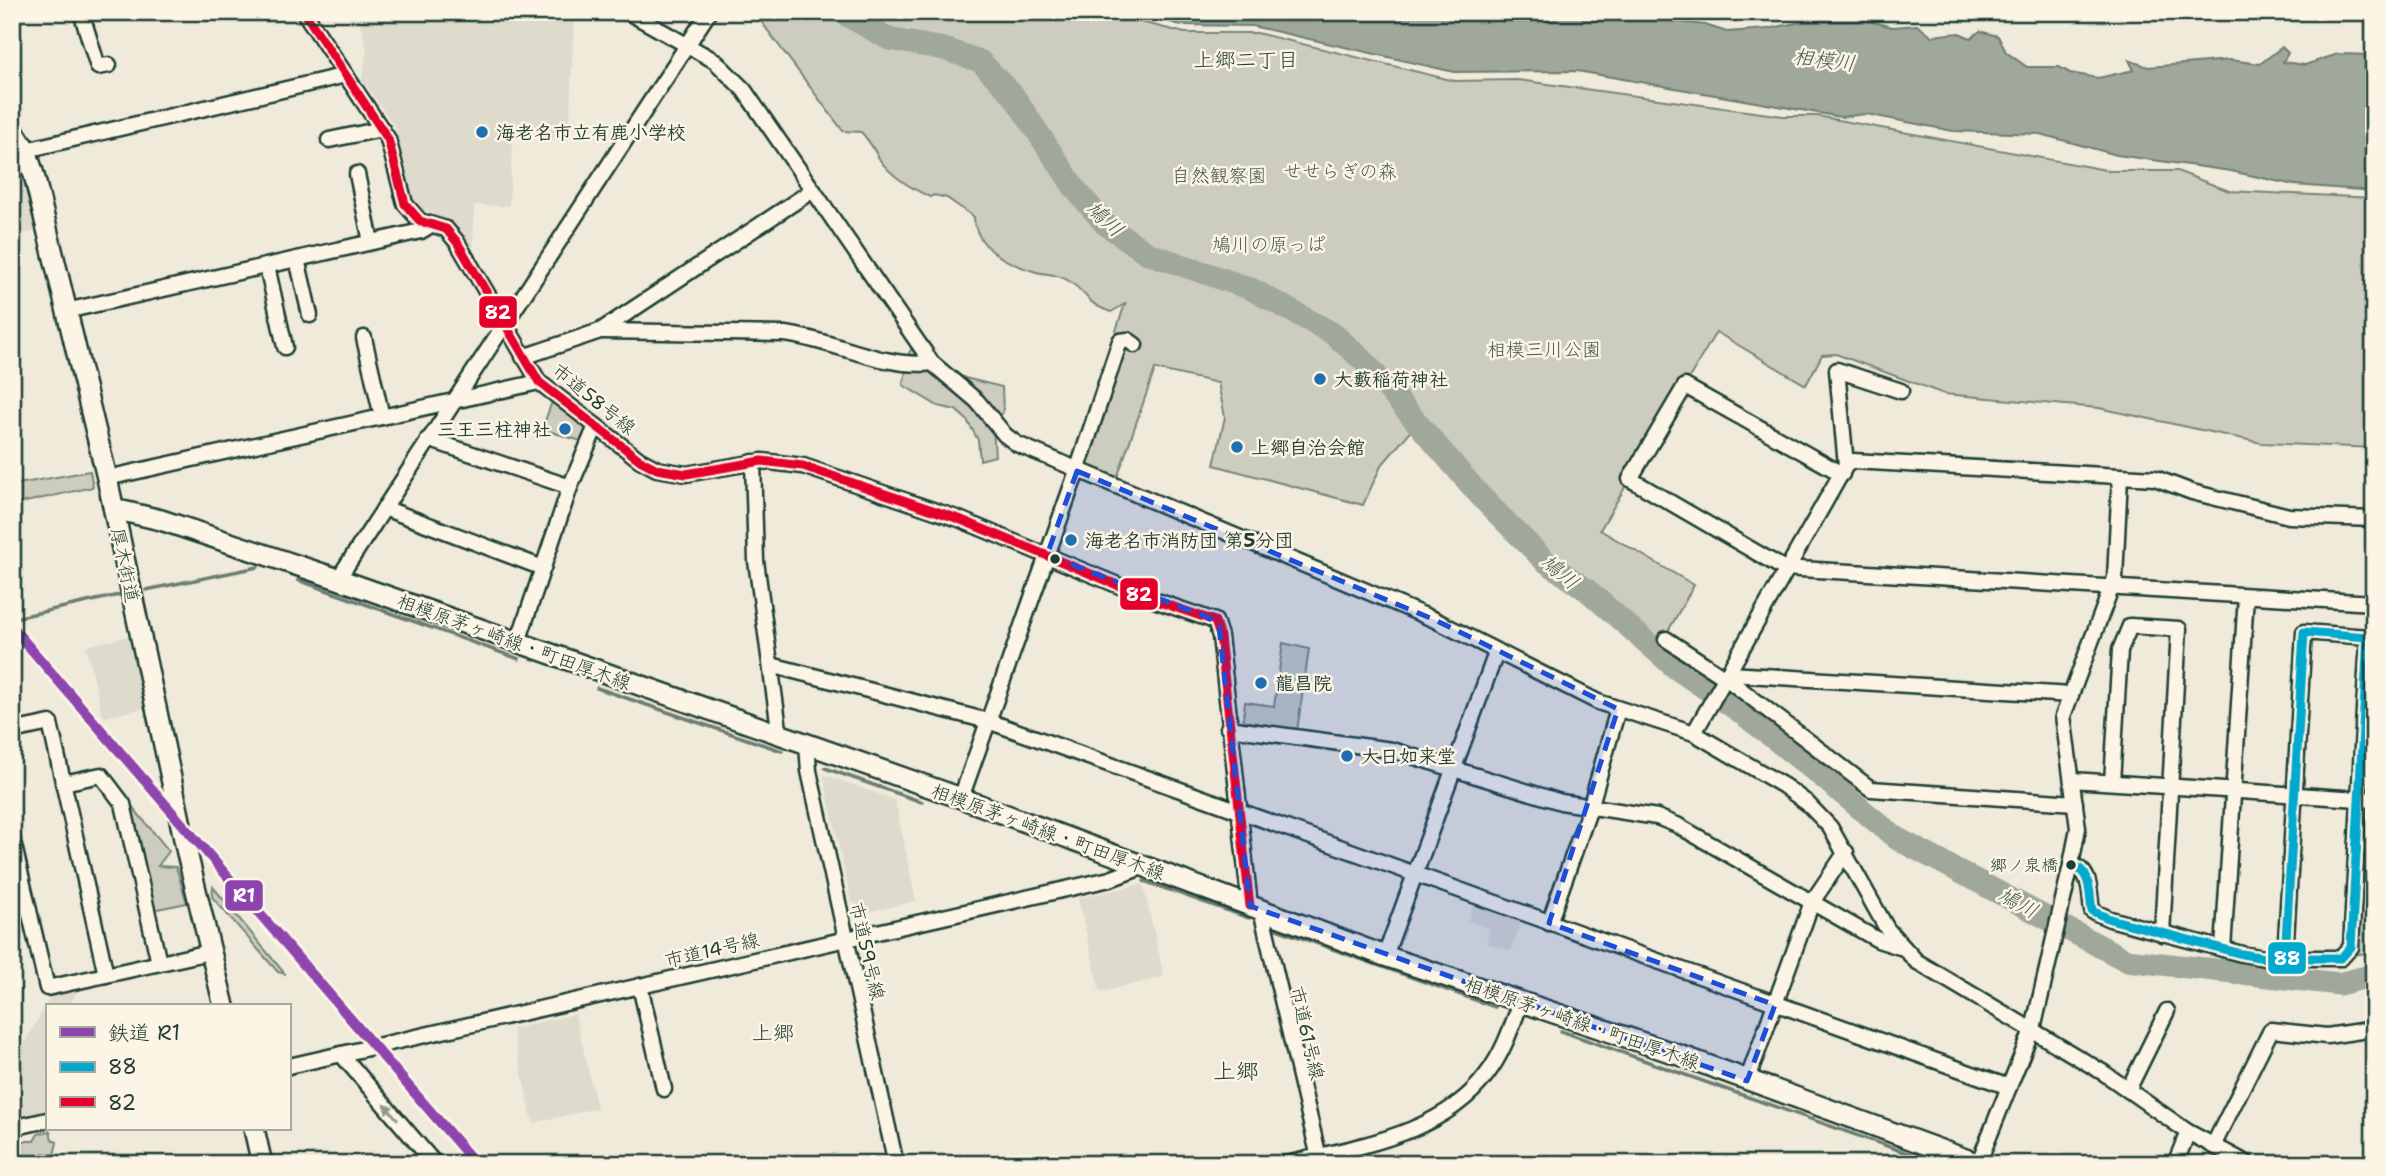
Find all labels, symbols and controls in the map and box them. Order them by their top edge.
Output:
water label: 相模川 [1791,42,1857,78]
district label: 上郷二丁目 [1194,46,1299,74]
place label: 海老名市立有鹿小学校 [496,120,686,145]
marker: 海老名市立有鹿小学校 [474,124,490,140]
park label: せせらぎの森 [1283,159,1397,184]
park label: 自然観察園 [1171,163,1267,188]
water label: 鳩川 [1080,194,1130,244]
park label: 鳩川の原っぱ [1212,232,1326,257]
line badge: 82 [478,295,518,329]
text: 82 [485,300,511,325]
park label: 相模三川公園 [1487,337,1601,362]
street label: 市道58号線 [547,358,641,440]
place label: 大藪稲荷神社 [1334,367,1448,392]
marker: 大藪稲荷神社 [1312,371,1328,387]
place label: 三王三柱神社 [437,417,551,442]
marker: 三王三柱神社 [557,421,573,437]
place label: 上郷自治会館 [1251,435,1365,460]
marker: 上郷自治会館 [1229,439,1245,455]
street label: 厚木街道 [105,525,145,605]
place label: 海老名市消防団 第5分団 [1085,528,1293,553]
marker: 海老名市消防団 第5分団 [1063,532,1079,548]
water label: 鳩川 [1535,548,1585,596]
unlabelled marker [1048,552,1062,566]
line badge: 82 [1119,577,1159,611]
text: 82 [1126,582,1152,607]
street label: 相模原茅ヶ崎線・町田厚木線 [394,588,634,696]
place label: 龍昌院 [1275,671,1332,696]
marker: 龍昌院 [1253,675,1269,691]
place label: 大日如来堂 [1361,744,1456,769]
marker: 大日如来堂 [1339,748,1355,764]
street label: 相模原茅ヶ崎線・町田厚木線 [928,778,1168,886]
place label: 郷ノ泉橋 [1990,854,2058,876]
marker: 郷ノ泉橋 [2064,858,2078,872]
line badge: R1 [224,879,264,912]
water label: 鳩川 [1993,881,2043,925]
text: R1 [233,883,255,908]
street label: 市道59号線 [844,899,890,1003]
street label: 市道14号線 [662,927,762,973]
line badge: 88 [2267,941,2307,975]
text: 88 [2274,946,2300,971]
street label: 相模原茅ヶ崎線・町田厚木線 [1461,971,1703,1075]
street label: 市道61号線 [1284,984,1330,1082]
legend [46,1004,290,1130]
text: 鉄道 R1 [108,1019,180,1047]
district label: 上郷 [752,1019,794,1047]
text: 88 [108,1053,137,1081]
district label: 上郷 [1213,1056,1259,1086]
text: 82 [108,1089,136,1117]
one-way arrow [383,1103,399,1121]

